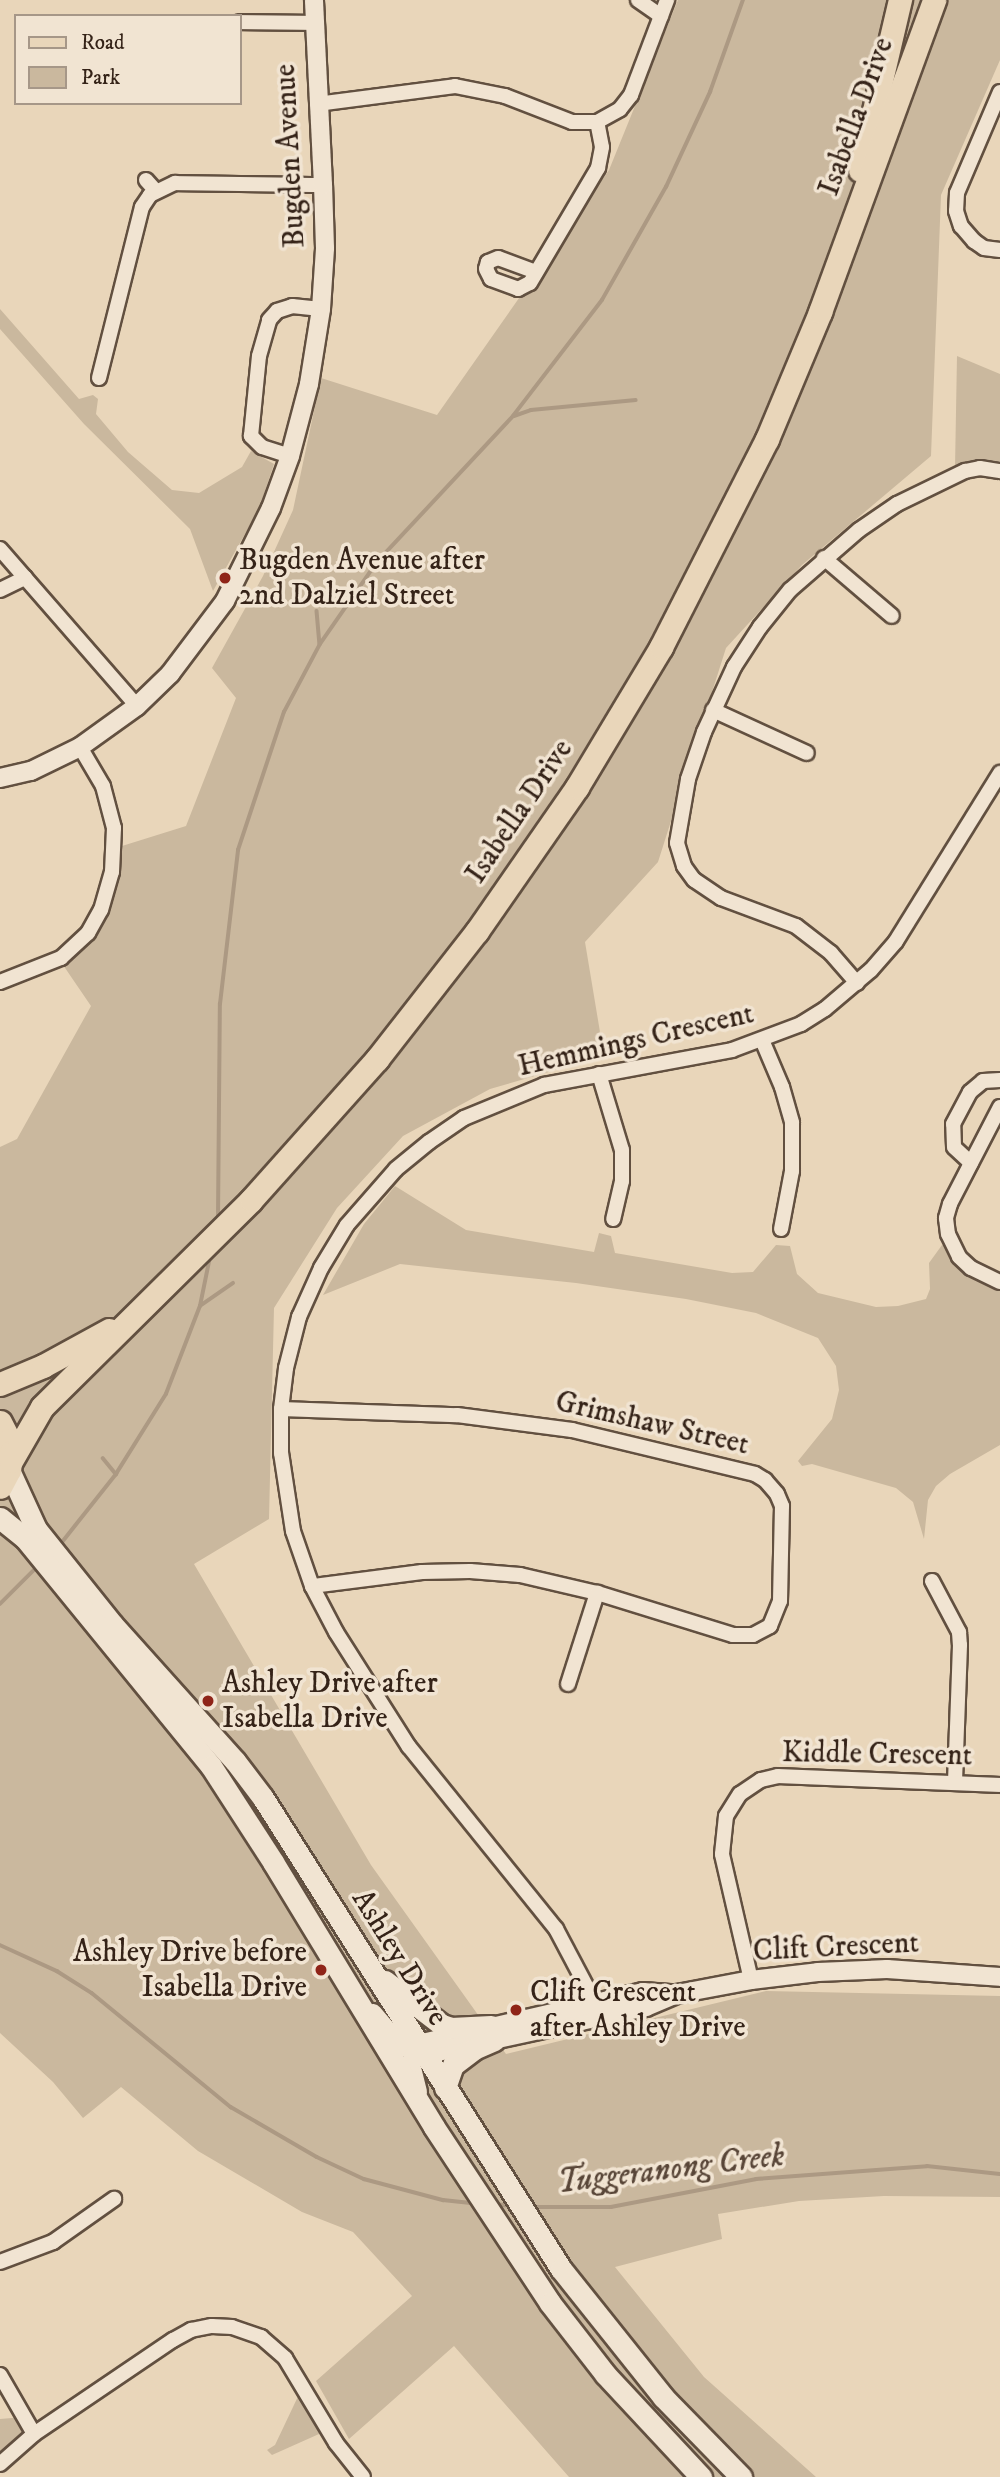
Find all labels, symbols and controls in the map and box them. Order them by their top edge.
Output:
legend [14,14,242,105]
text: Road [81,30,125,56]
street label: Isabella Drive [812,33,902,201]
street label: Bugden Avenue [268,63,314,249]
text: Park [81,65,120,91]
place label: Bugden Avenue after 2nd Dalziel Street [239,543,485,614]
marker: Bugden Avenue after 2nd Dalziel Street [217,570,233,586]
street label: Isabella Drive [459,733,581,891]
street label: Hemmings Crescent [515,996,757,1086]
street label: Grimshaw Street [552,1384,752,1464]
place label: Ashley Drive after Isabella Drive [222,1666,438,1736]
marker: Ashley Drive after Isabella Drive [200,1693,216,1709]
street label: Kiddle Crescent [782,1735,972,1775]
street label: Ashley Drive [343,1883,455,2033]
street label: Clift Crescent [752,1926,920,1970]
place label: Ashley Drive before Isabella Drive [73,1935,307,2006]
marker: Ashley Drive before Isabella Drive [313,1962,329,1978]
place label: Clift Crescent after Ashley Drive [530,1975,746,2046]
marker: Clift Crescent after Ashley Drive [508,2002,524,2018]
water label: Tuggeranong Creek [555,2137,787,2203]

